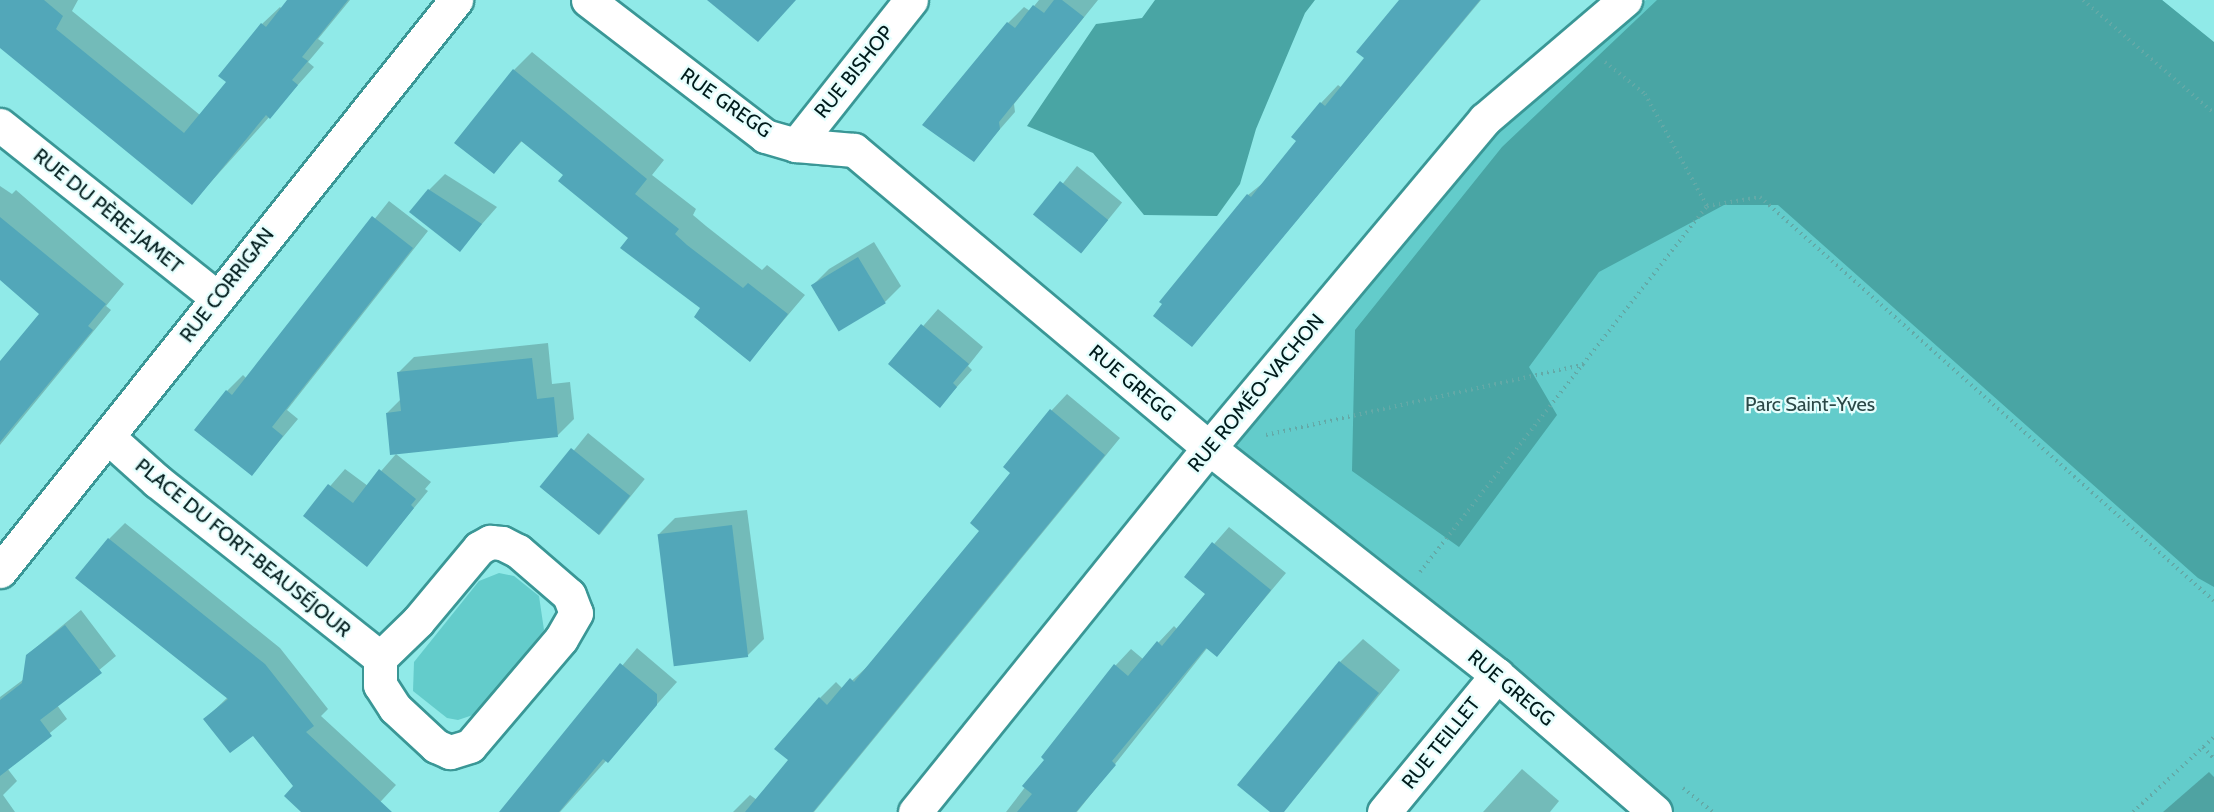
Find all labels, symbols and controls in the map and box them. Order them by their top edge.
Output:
street label: RUE BISHOP [809,21,899,123]
street label: RUE GREGG [676,63,776,143]
street label: RUE DU PÈRE-JAMET [29,144,187,278]
street label: RUE CORRIGAN [175,223,279,347]
street label: RUE ROMÉO-VACHON [1183,309,1329,477]
street label: RUE GREGG [1084,340,1180,426]
park label: Parc Saint-Yves [1745,392,1875,416]
street label: PLACE DU FORT-BEAUSÉJOUR [130,454,356,642]
street label: RUE GREGG [1463,645,1559,731]
street label: RUE TEILLET [1397,692,1485,794]

